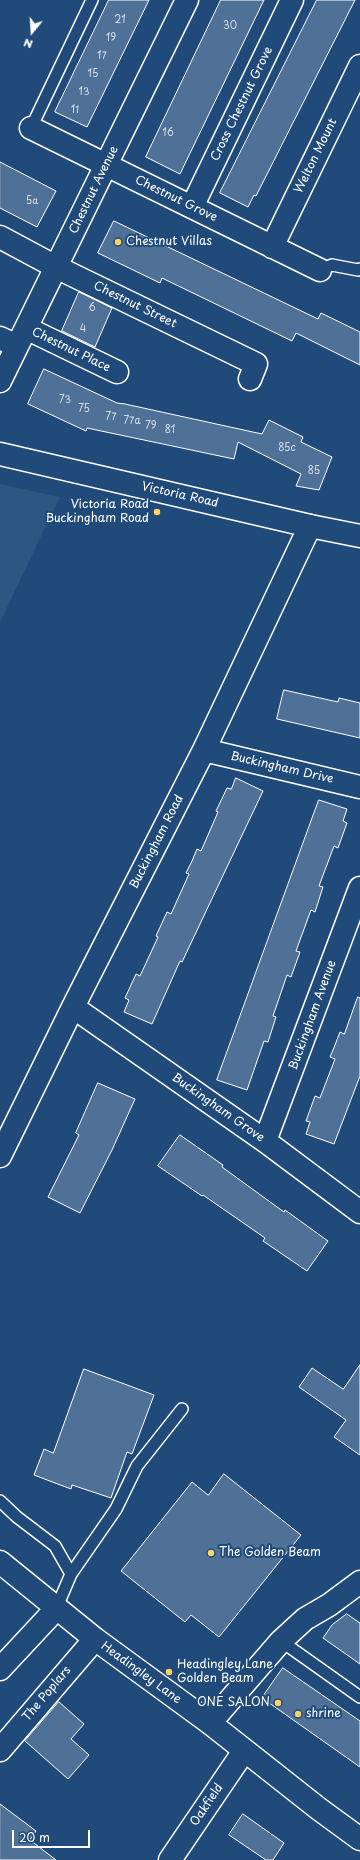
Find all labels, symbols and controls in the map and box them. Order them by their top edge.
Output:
north arrow [12,12,52,52]
house number: 21 [114,14,126,26]
house number: 30 [223,20,237,32]
house number: 19 [106,32,116,44]
text: N [21,34,35,53]
street label: Cross Chestnut Grove [208,44,276,164]
house number: 17 [97,50,107,62]
house number: 15 [88,68,98,80]
house number: 13 [78,86,90,98]
house number: 11 [71,104,79,116]
street label: Welton Mount [292,116,340,196]
house number: 16 [162,127,174,139]
street label: Chestnut Avenue [66,144,122,236]
street label: Chestnut Grove [132,173,220,225]
house number: 5a [26,195,38,207]
place label: Chestnut Villas [126,235,212,249]
marker: Chestnut Villas [113,237,123,247]
street label: Chestnut Street [91,279,179,331]
house number: 6 [88,302,96,314]
house number: 4 [80,323,86,335]
street label: Chestnut Place [29,325,113,375]
house number: 73 [59,394,71,406]
house number: 75 [78,403,90,415]
house number: 77 [105,411,117,423]
house number: 77a [123,415,141,427]
house number: 79 [145,420,157,432]
house number: 81 [165,424,175,436]
house number: 85c [278,442,296,454]
house number: 85 [308,465,320,477]
street label: Victoria Road [140,479,220,511]
place label: Victoria Road Buckingham Road [46,498,149,526]
marker: Victoria Road Buckingham Road [152,507,162,517]
street label: Buckingham Drive [229,749,335,787]
street label: Buckingham Road [127,793,187,891]
street label: Buckingham Avenue [286,958,340,1072]
street label: Buckingham Grove [169,1071,267,1145]
place label: The Golden Beam [219,1546,321,1560]
marker: The Golden Beam [206,1548,216,1558]
street label: Headingley Lane [98,1639,184,1707]
place label: Headingley Lane Golden Beam [177,1658,273,1686]
street label: The Poplars [20,1663,74,1725]
marker: Headingley Lane Golden Beam [164,1667,174,1677]
place label: ONE SALON [197,1696,270,1710]
marker: ONE SALON [273,1698,283,1708]
place label: shrine [306,1707,341,1721]
marker: shrine [293,1709,303,1719]
street label: Oakfield [188,1781,226,1829]
scale bar [14,1822,92,1848]
text: 20 m [19,1828,50,1846]

